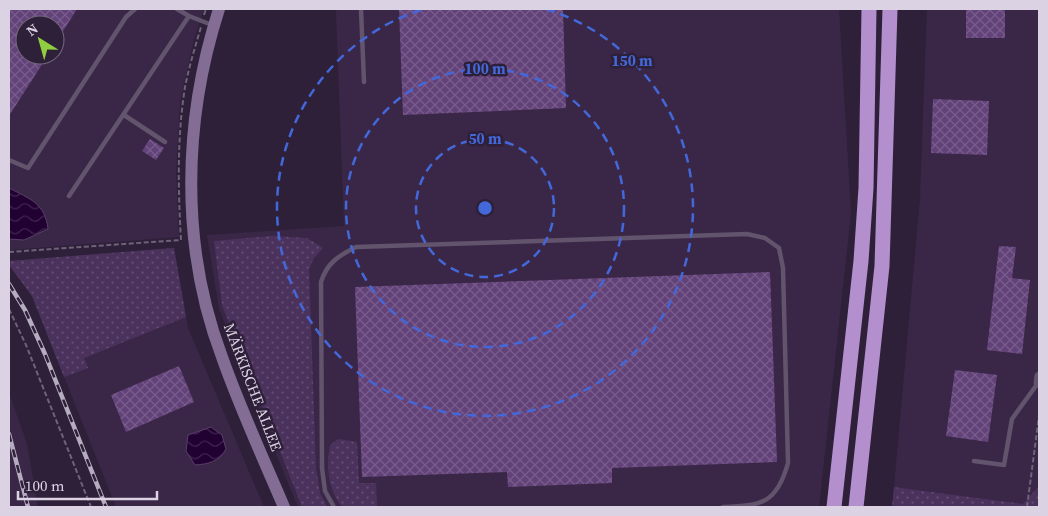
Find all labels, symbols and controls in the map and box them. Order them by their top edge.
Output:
north arrow [15,15,65,65]
text: N [22,19,42,41]
text: 150 m [611,50,653,71]
text: 100 m [464,58,506,79]
text: 50 m [468,128,502,149]
centre of rings [476,199,494,217]
street label: MÄRKISCHE ALLEE [219,320,287,454]
scale bar [18,468,156,500]
text: 100 m [25,475,65,496]

